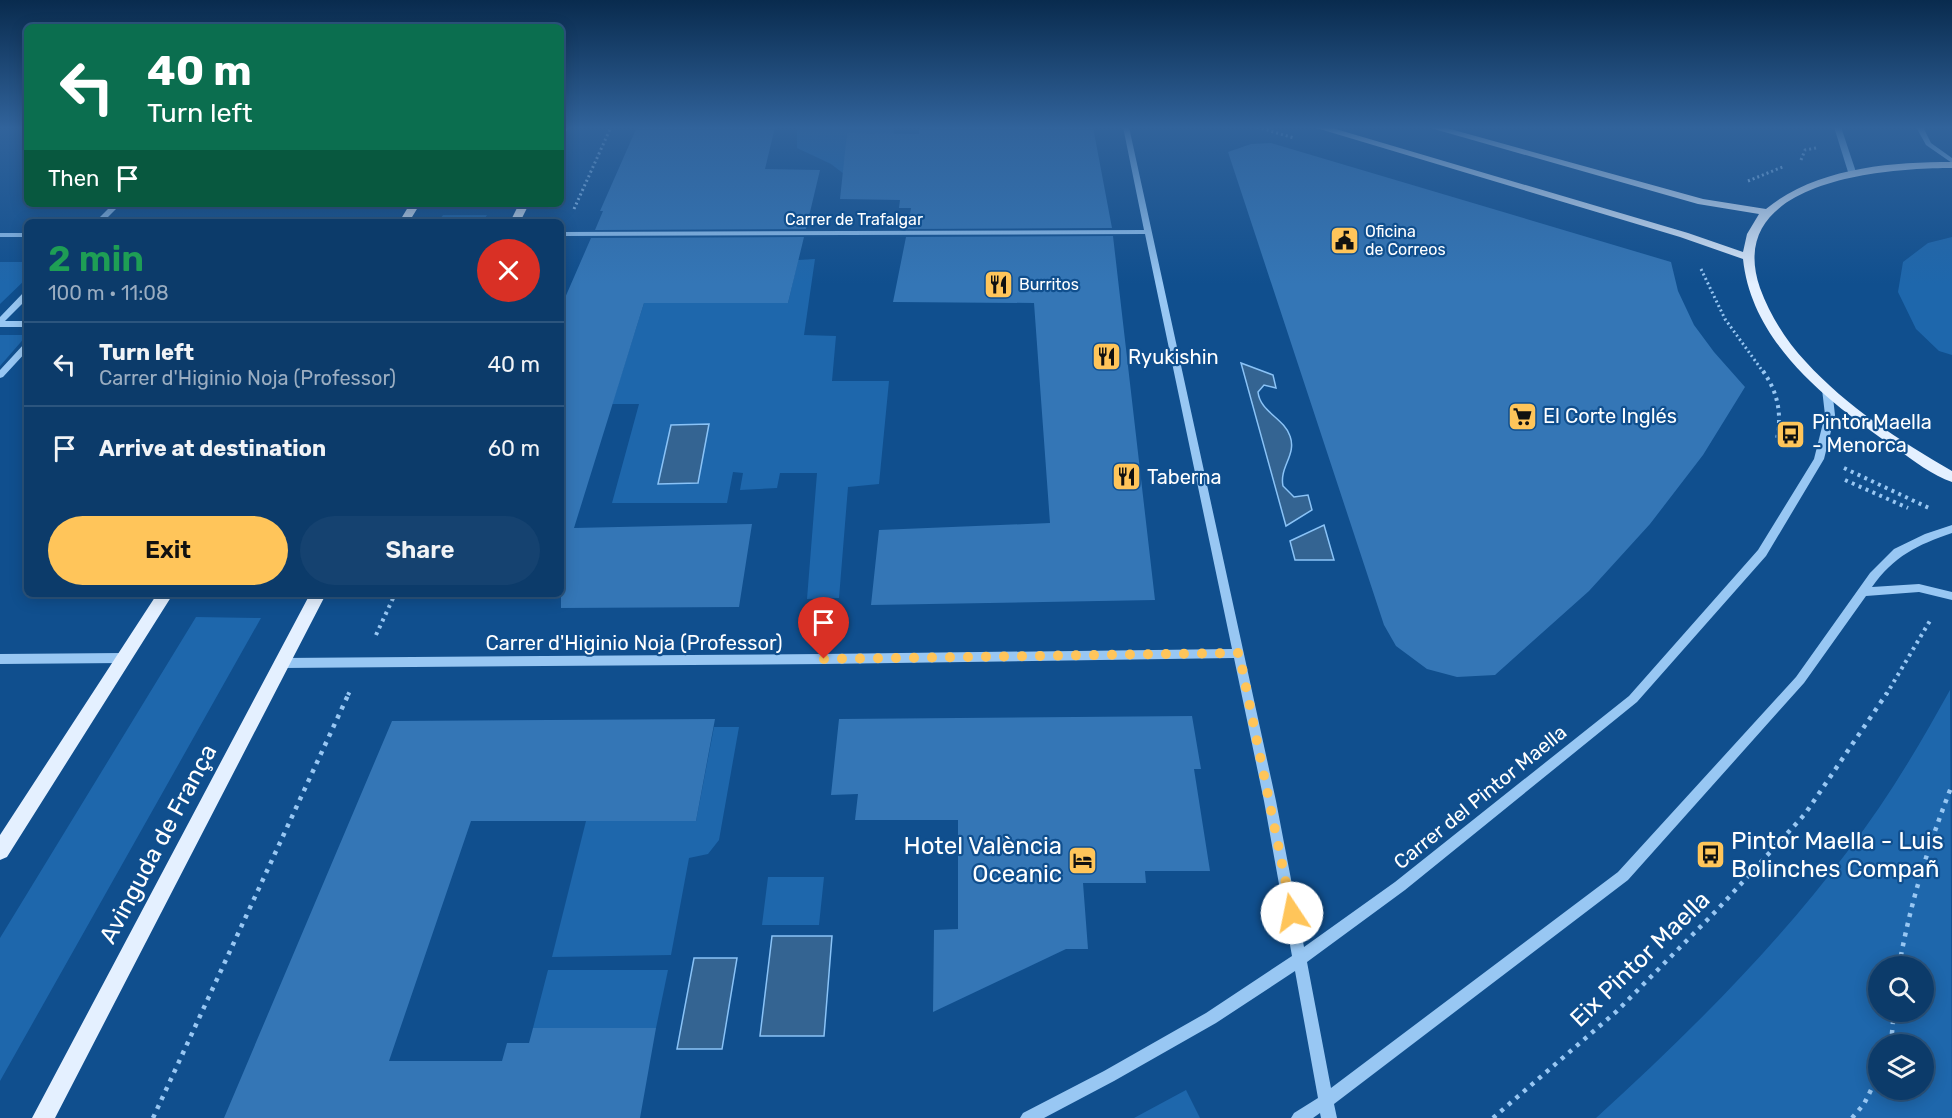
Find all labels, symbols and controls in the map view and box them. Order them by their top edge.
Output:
text: 40 m [147,46,252,96]
icon: left [48,48,126,126]
text: Turn left [147,97,252,129]
icon: arrive [111,162,144,195]
text: Then [48,165,99,192]
street label: Carrer de Trafalgar [785,210,923,229]
place label: Oficina de Correos [1365,222,1446,259]
public building icon: Oficina de Correos [1328,224,1360,256]
text: 2 min [48,237,144,280]
button: close [477,239,540,302]
restaurant icon: Burritos [982,268,1014,300]
place label: Burritos [1019,275,1079,294]
text: 100 m · 11:08 [48,281,169,305]
text: Turn left [99,339,194,366]
restaurant icon: Ryukishin [1091,341,1123,373]
place label: Ryukishin [1128,345,1219,369]
icon: left [48,348,81,381]
text: 40 m [487,351,540,378]
text: Carrer d'Higinio Noja (Professor) [99,366,396,390]
supermarket icon: El Corte Inglés [1506,400,1538,432]
place label: El Corte Inglés [1543,404,1677,428]
place label: Pintor Maella - Menorca [1812,410,1932,457]
bus stop icon: Pintor Maella - Menorca [1775,418,1807,450]
icon: arrive [48,432,81,465]
text: Arrive at destination [99,435,326,462]
text: 60 m [488,435,540,462]
restaurant icon: Taberna [1110,461,1142,493]
place label: Taberna [1147,465,1222,489]
button: Exit [48,516,288,585]
button: Share [300,516,540,585]
pin [798,597,849,659]
icon: arrive [807,606,840,639]
street label: Carrer d'Higinio Noja (Professor) [485,631,783,655]
street label: Carrer del Pintor Maella [1389,720,1571,874]
street label: Avinguda de França [94,740,222,948]
place label: Pintor Maella - Luis Bolinches Compañ [1731,827,1944,883]
place label: Hotel València Oceanic [904,832,1062,888]
bus stop icon: Pintor Maella - Luis Bolinches Compañ [1694,839,1726,871]
hotel icon: Hotel València Oceanic [1067,844,1099,876]
position arrow [1260,881,1324,945]
street label: Eix Pintor Maella [1564,885,1716,1033]
map controls [1868,956,1934,1100]
button: search [1868,956,1934,1022]
button: layers [1868,1034,1934,1100]

